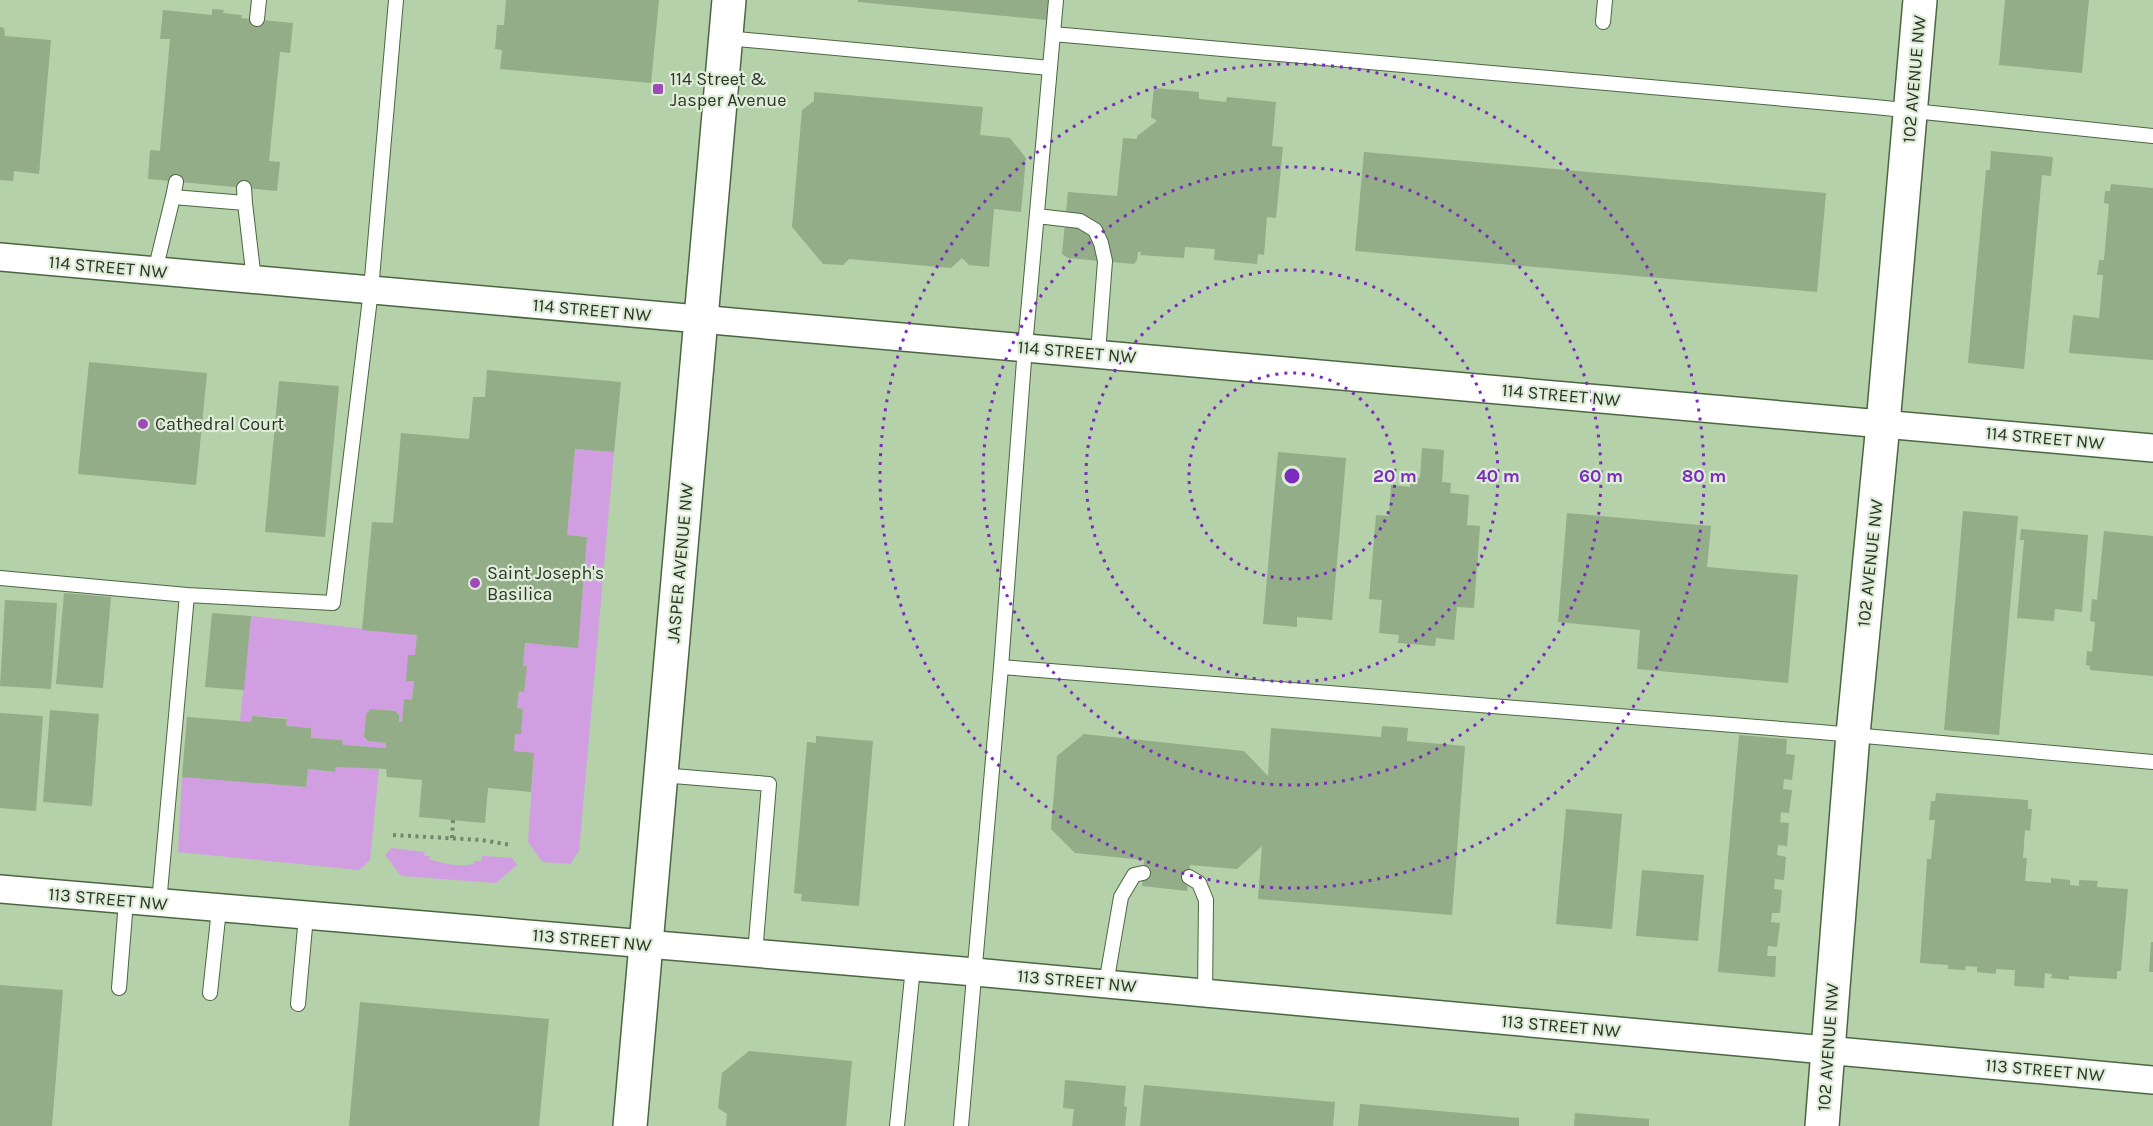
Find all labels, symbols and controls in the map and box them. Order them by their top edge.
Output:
street label: 102 AVENUE NW [1897,14,1931,144]
place label: 114 Street & Jasper Avenue [670,68,786,111]
marker: 114 Street & Jasper Avenue [651,82,665,96]
street label: 114 STREET NW [48,251,168,283]
street label: 114 STREET NW [532,294,652,326]
street label: 114 STREET NW [1017,336,1137,368]
street label: 114 STREET NW [1501,379,1621,411]
place label: Cathedral Court [155,413,284,435]
marker: Cathedral Court [136,417,150,431]
street label: 114 STREET NW [1985,422,2105,454]
text: 20 m [1373,465,1417,487]
text: 40 m [1476,465,1520,487]
text: 60 m [1579,465,1623,487]
text: 80 m [1682,465,1726,487]
centre of rings [1282,466,1302,486]
street label: JASPER AVENUE NW [662,482,698,644]
street label: 102 AVENUE NW [1852,498,1888,628]
place label: Saint Joseph's Basilica [487,562,604,605]
marker: Saint Joseph's Basilica [468,576,482,590]
street label: 113 STREET NW [47,883,169,915]
street label: 113 STREET NW [531,924,653,956]
street label: 113 STREET NW [1016,965,1138,997]
street label: 102 AVENUE NW [1813,982,1843,1112]
street label: 113 STREET NW [1500,1010,1622,1042]
street label: 113 STREET NW [1984,1054,2106,1086]

